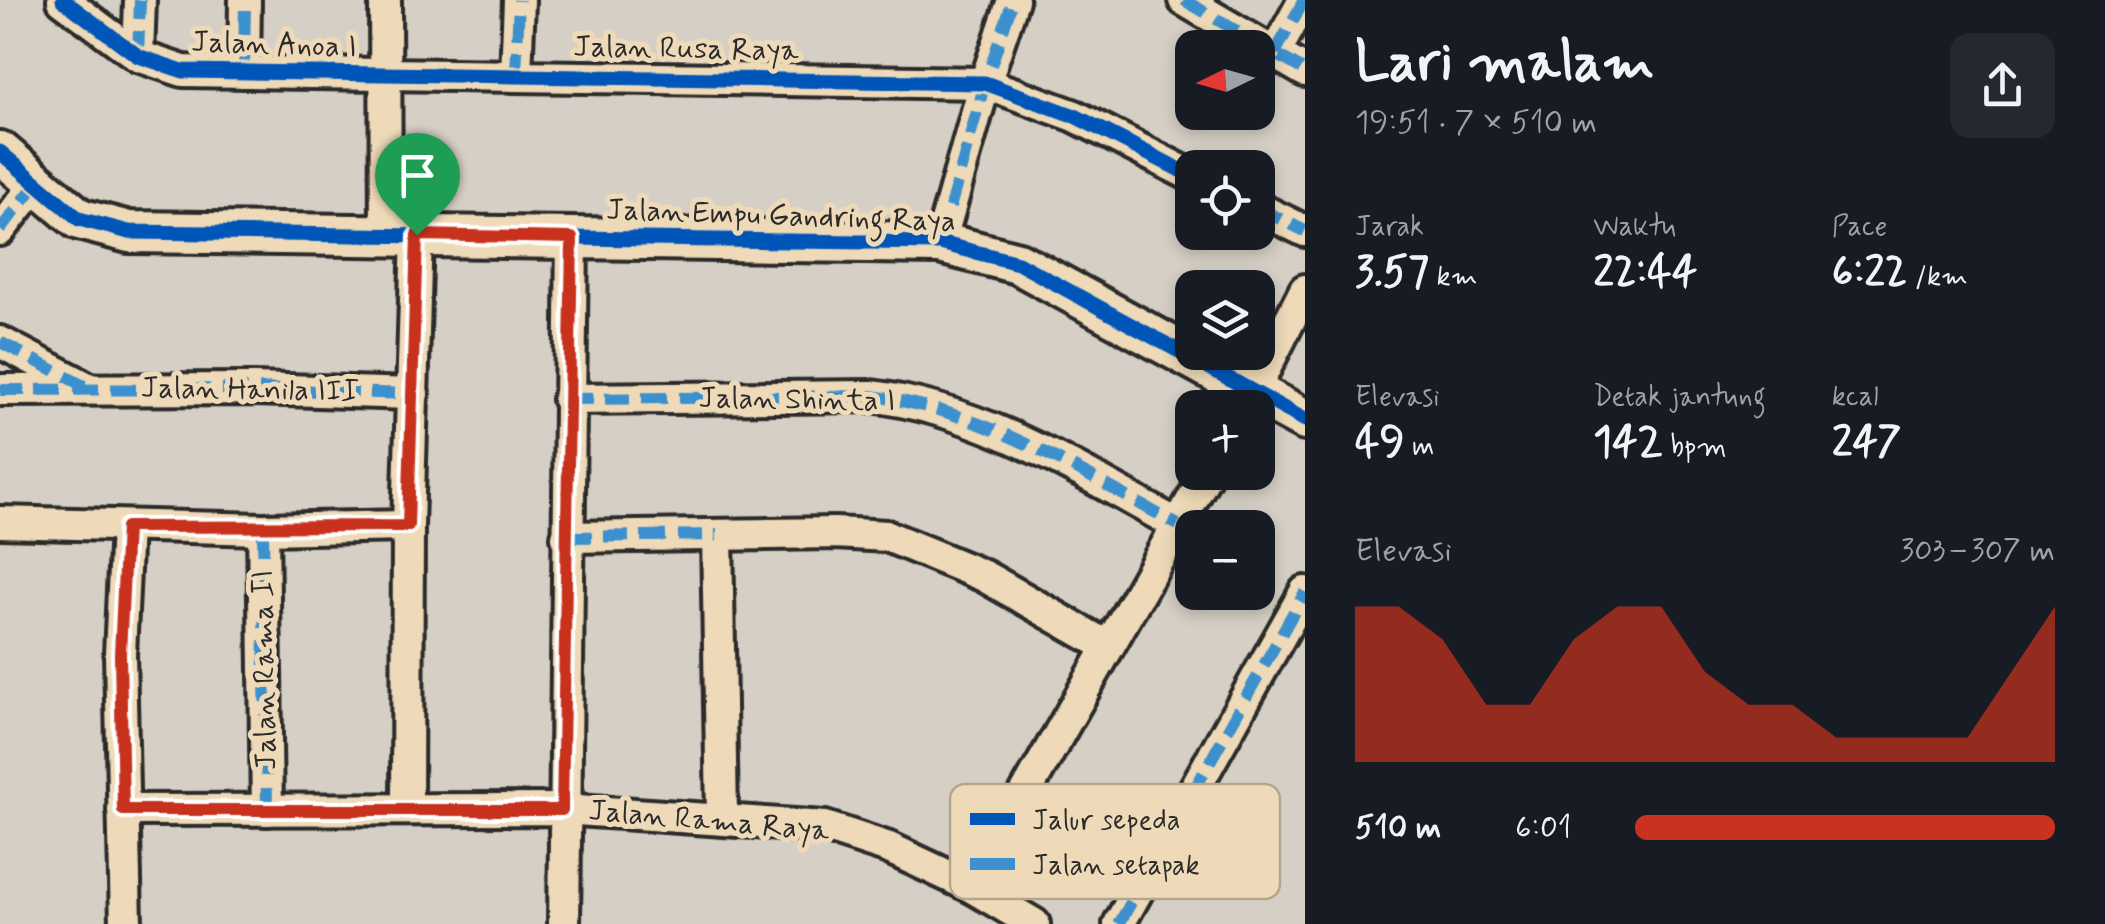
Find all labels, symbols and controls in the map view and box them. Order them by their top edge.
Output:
street label: Jalan Anoa I [191,23,357,67]
street label: Jalan Rusa Raya [573,28,800,70]
text: Lari malam [1355,28,1655,100]
north arrow [1175,30,1275,130]
map controls [1175,30,1275,610]
button: share [1950,33,2055,138]
text: 19:51 · 7 × 510 m [1355,102,1597,144]
pin [375,133,460,236]
icon: arrive [390,148,445,203]
button: locate [1175,150,1275,250]
street label: Jalan Empu Gandring Raya [606,190,956,245]
text: Jarak [1355,209,1424,246]
text: Waktu [1593,209,1676,246]
text: Pace [1832,209,1887,246]
text: 3.57 [1355,246,1429,301]
text: 22:44 [1593,246,1697,301]
text: 6:22 [1832,246,1907,301]
text: km [1429,259,1477,296]
text: /km [1907,259,1968,296]
button: layers [1175,270,1275,370]
street label: Jalan Hanila III [141,369,359,411]
street label: Jalan Shinta I [698,379,896,421]
text: Elevasi [1355,379,1440,416]
text: Detak jantung [1593,379,1766,416]
text: kcal [1832,379,1879,416]
button: + [1175,390,1275,490]
text: 49 [1355,416,1404,471]
text: 142 [1593,416,1663,471]
text: 247 [1832,416,1901,471]
text: m [1404,429,1434,466]
text: bpm [1663,429,1727,466]
button: − [1175,510,1275,610]
text: Elevasi [1355,530,1452,572]
text: 303–307 m [1900,530,2055,572]
street label: Jalan Rama II [244,570,286,770]
legend [950,784,1280,899]
street label: Jalan Rama Raya [587,791,832,851]
text: Jalur sepeda [1032,803,1181,840]
text: 510 m [1355,807,1441,849]
text: 6:01 [1515,807,1572,849]
text: Jalan setapak [1032,848,1200,885]

